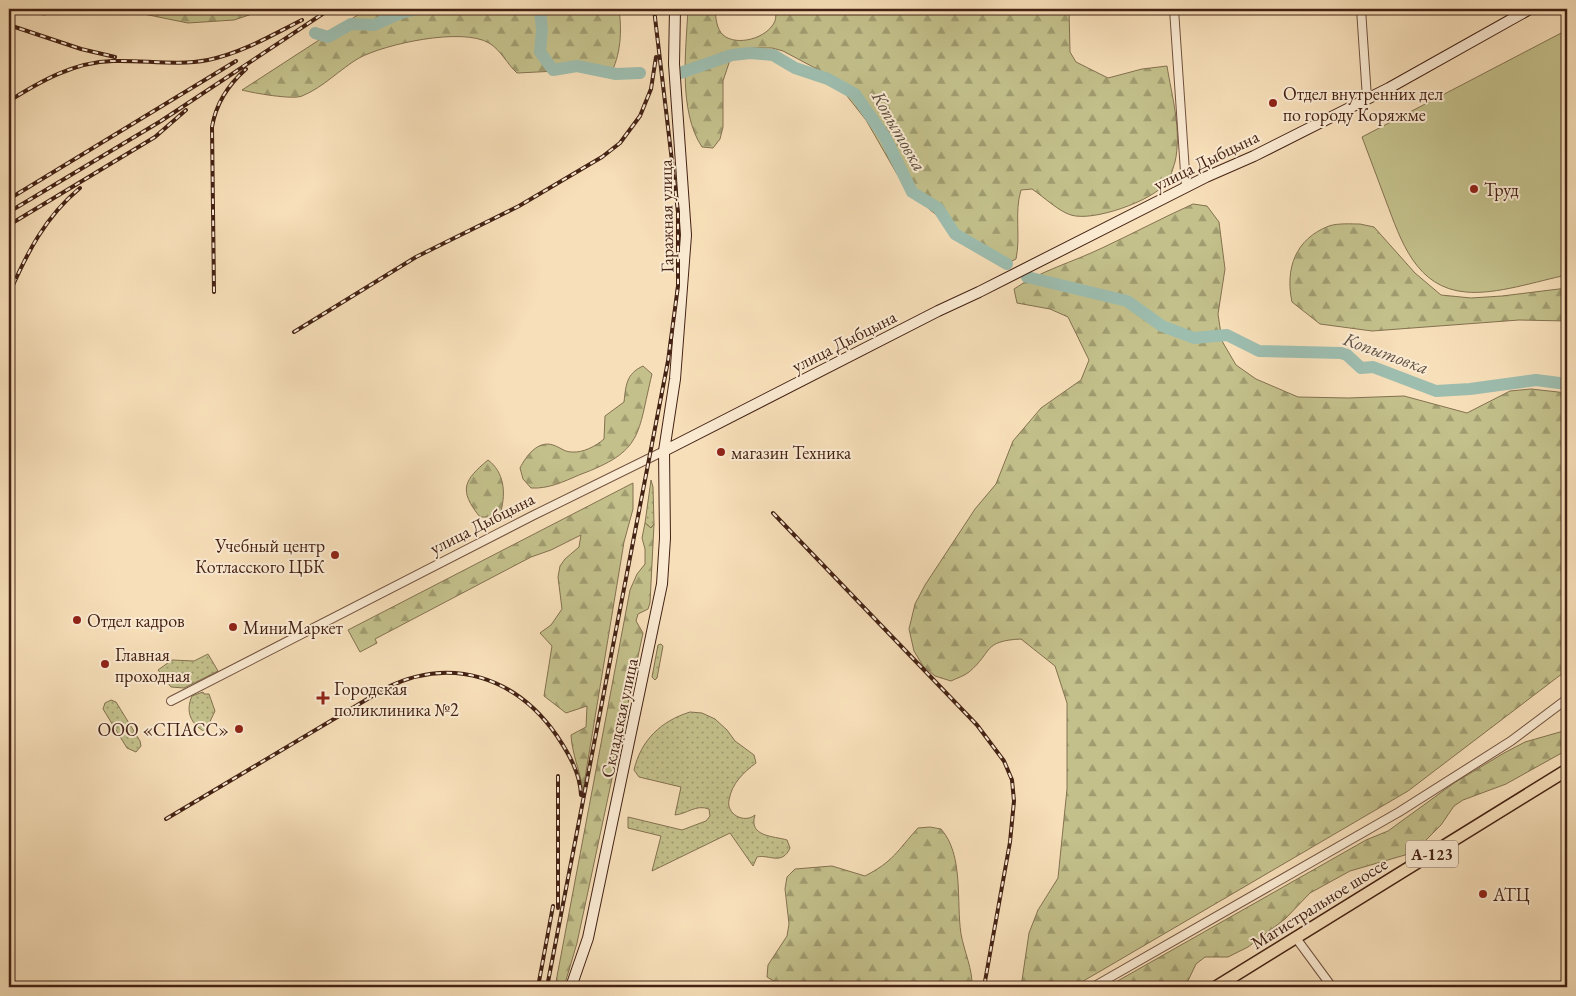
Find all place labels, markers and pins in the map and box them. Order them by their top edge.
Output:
place label: Отдел внутренних дел по городу Коряжме [1283,82,1444,126]
marker: Отдел внутренних дел по городу Коряжме [1267,97,1279,109]
place label: Труд [1484,178,1519,201]
marker: Труд [1468,183,1480,195]
place label: магазин Техника [731,441,852,464]
marker: магазин Техника [715,446,727,458]
place label: Учебный центр Котласского ЦБК [195,534,325,578]
marker: Учебный центр Котласского ЦБК [329,549,341,561]
place label: Отдел кадров [87,609,185,632]
marker: Отдел кадров [71,614,83,626]
place label: MиниMаркет [243,616,344,639]
marker: MиниMаркет [227,621,239,633]
place label: Главная проходная [115,643,190,687]
marker: Главная проходная [99,658,111,670]
place label: Городская поликлиника №2 [334,677,459,721]
marker: Городская поликлиника №2 [316,691,330,705]
place label: ООО «СПАСС» [98,718,229,741]
marker: ООО «СПАСС» [233,723,245,735]
place label: АТЦ [1492,883,1530,906]
marker: АТЦ [1477,888,1489,900]

